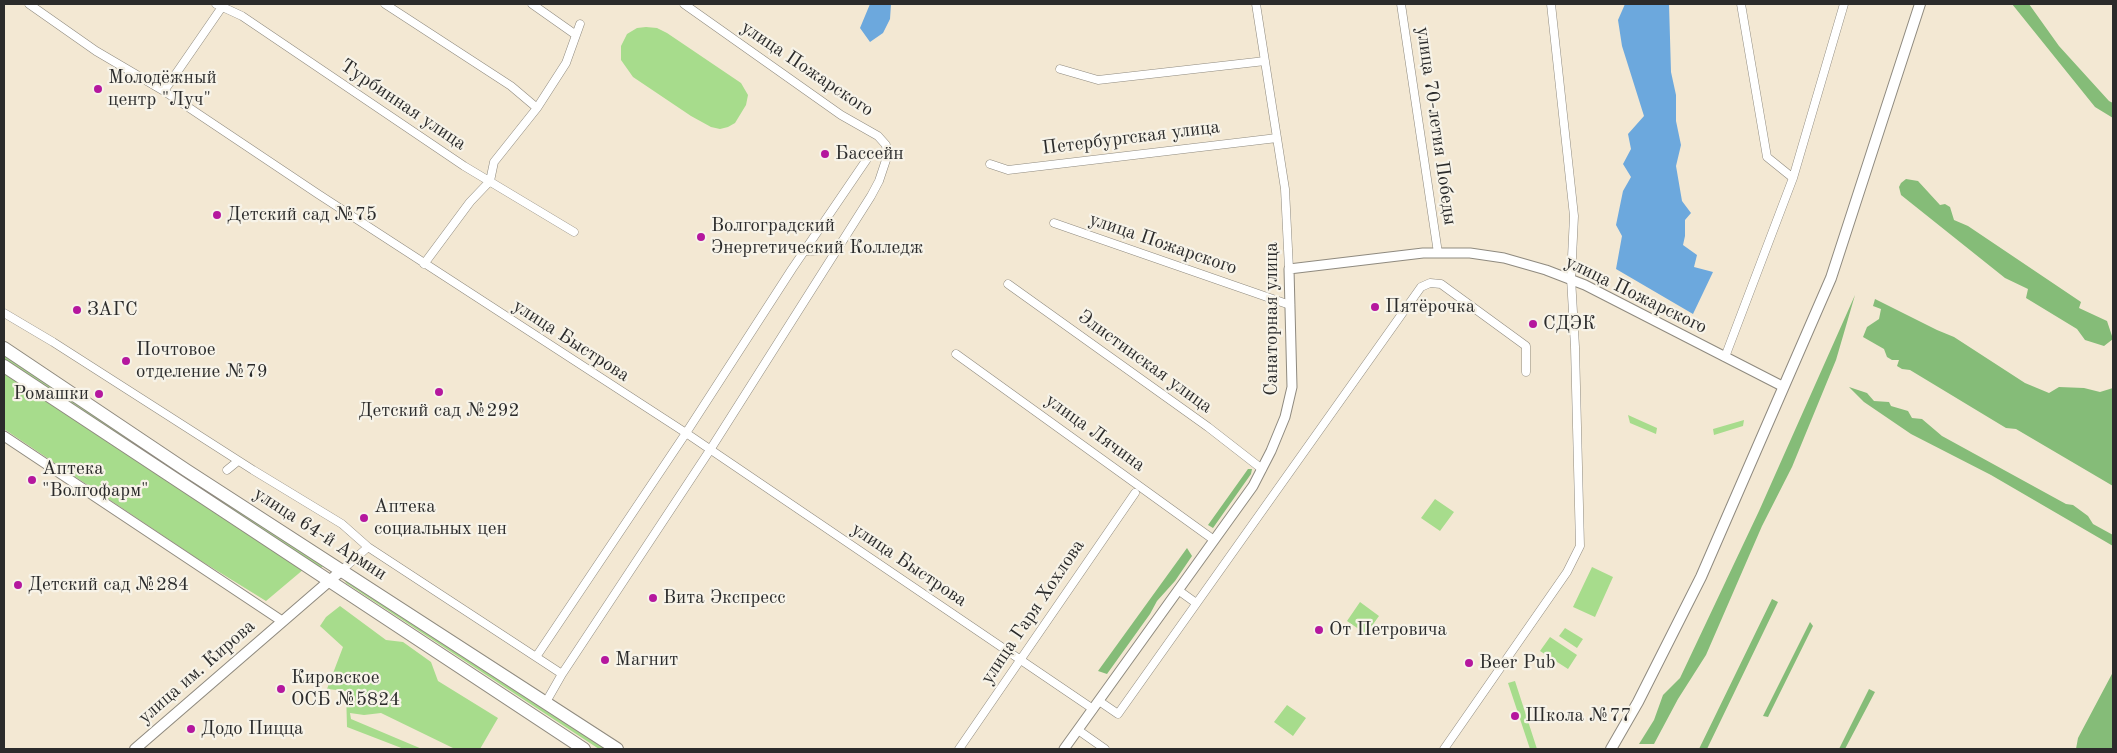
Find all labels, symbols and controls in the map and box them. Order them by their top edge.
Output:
street label: улица Пожарского [736,16,878,122]
street label: улица 70-летия Победы [1411,25,1461,227]
street label: Турбинная улица [336,54,470,156]
place label: Молодёжный центр "Луч" [108,67,217,111]
marker: Молодёжный центр "Луч" [92,83,104,95]
street label: Петербургская улица [1041,116,1221,160]
place label: Бассейн [835,143,904,165]
marker: Бассейн [819,148,831,160]
place label: Детский сад №75 [227,204,377,226]
street label: улица Пожарского [1086,208,1240,280]
marker: Детский сад №75 [211,209,223,221]
place label: Волгоградский Энергетический Колледж [711,215,923,259]
marker: Волгоградский Энергетический Колледж [695,231,707,243]
street label: Санаторная улица [1261,242,1283,396]
street label: улица Пожарского [1561,251,1711,339]
street label: улица Быстрова [508,295,634,387]
place label: Пятёрочка [1385,296,1475,318]
place label: ЗАГС [87,299,138,321]
marker: Пятёрочка [1369,301,1381,313]
marker: ЗАГС [71,304,83,316]
street label: Элистинская улица [1073,306,1217,418]
place label: СДЭК [1543,313,1596,335]
marker: СДЭК [1527,318,1539,330]
place label: Почтовое отделение №79 [136,339,268,383]
marker: Почтовое отделение №79 [120,355,132,367]
place label: Ромашки [13,383,89,405]
marker: Детский сад №292 [433,386,445,398]
marker: Ромашки [93,388,105,400]
street label: улица Лячина [1041,389,1149,477]
place label: Детский сад №292 [358,400,520,422]
place label: Аптека "Волгофарм" [42,458,149,502]
marker: Аптека "Волгофарм" [26,474,38,486]
street label: улица 64-й Армии [249,482,391,586]
place label: Аптека социальных цен [374,496,507,540]
marker: Аптека социальных цен [358,512,370,524]
street label: улица Быстрова [847,518,971,612]
street label: улица Гаря Хохлова [976,535,1090,689]
place label: Детский сад №284 [28,574,189,596]
marker: Детский сад №284 [12,579,24,591]
place label: Вита Экспресс [663,587,786,609]
marker: Вита Экспресс [647,592,659,604]
street label: улица им. Кирова [134,615,260,729]
place label: От Петровича [1329,619,1447,641]
marker: От Петровича [1313,624,1325,636]
place label: Магнит [615,649,678,671]
place label: Beer Pub [1479,652,1555,674]
marker: Магнит [599,654,611,666]
marker: Beer Pub [1463,657,1475,669]
place label: Кировское ОСБ №5824 [291,667,400,711]
marker: Кировское ОСБ №5824 [275,683,287,695]
place label: Школа №77 [1525,705,1632,727]
marker: Школа №77 [1509,710,1521,722]
place label: Додо Пицца [201,718,303,740]
marker: Додо Пицца [185,723,197,735]

